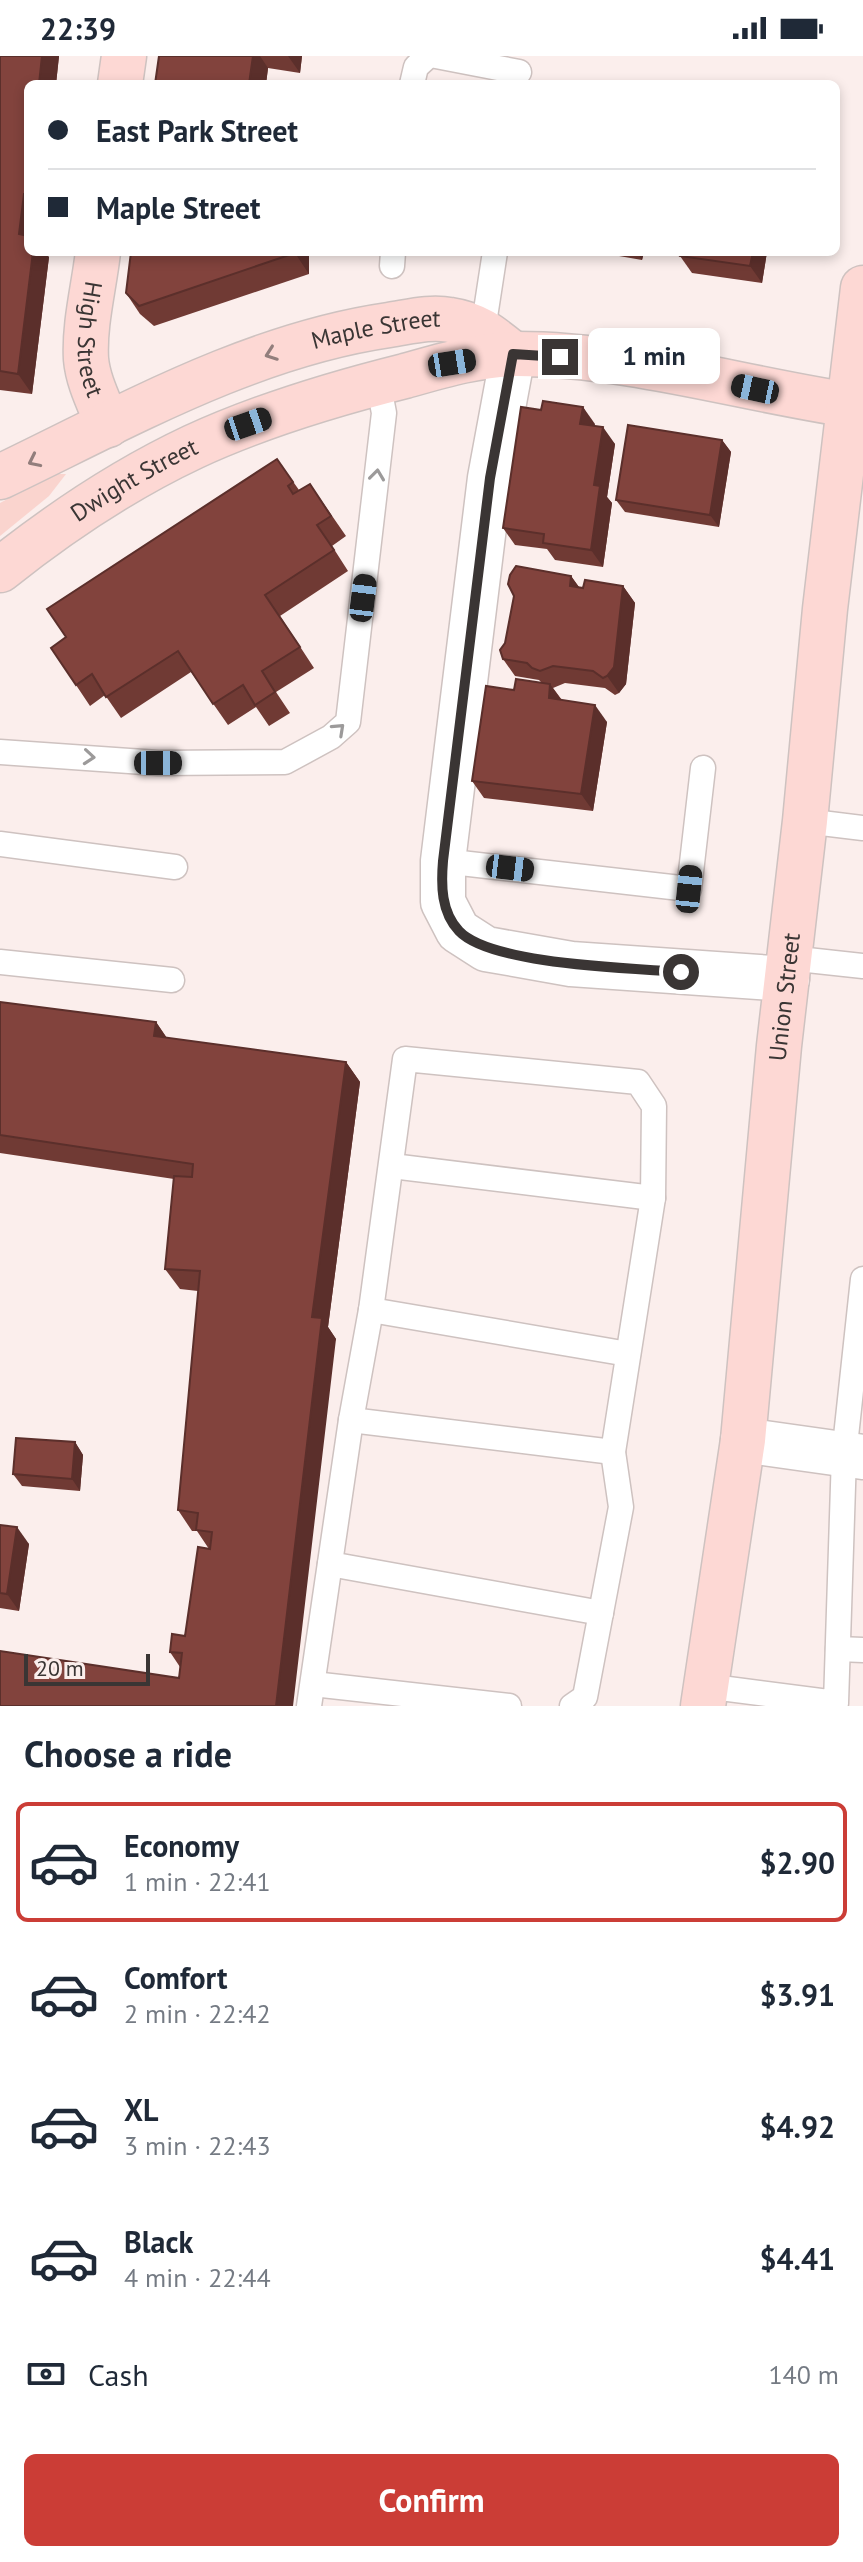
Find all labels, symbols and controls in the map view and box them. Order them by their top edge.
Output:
text: 22:39 [40,9,116,48]
text: East Park Street [96,111,298,150]
text: Maple Street [96,188,260,227]
street label: High Street [71,279,111,401]
street label: Maple Street [308,303,441,356]
callout: 1 min [588,329,720,385]
route end [542,339,578,375]
text: 1 min [622,339,686,372]
one-way arrow [265,344,279,360]
car [426,347,478,379]
car [729,372,781,406]
car [221,405,275,443]
street label: Dwight Street [64,431,203,528]
one-way arrow [28,451,43,467]
one-way arrow [368,469,385,482]
car [348,573,378,623]
one-way arrow [330,724,344,739]
one-way arrow [83,749,96,766]
car [134,751,182,775]
car [485,853,535,883]
car [675,864,703,914]
street label: Union Street [762,931,807,1062]
route start [663,954,699,990]
scale bar [24,1650,150,1686]
text: 20 m [36,1654,84,1682]
text: Choose a ride [24,1730,232,1777]
icon: car [28,1826,100,1898]
text: Economy [124,1826,239,1865]
text: $2.90 [760,1843,835,1882]
text: 1 min · 22:41 [124,1865,271,1898]
icon: car [28,1958,100,2030]
text: Comfort [124,1958,227,1997]
text: $3.91 [760,1975,835,2014]
text: 2 min · 22:42 [124,1997,271,2030]
icon: car [28,2090,100,2162]
text: XL [124,2090,158,2129]
text: $4.92 [760,2107,835,2146]
text: 3 min · 22:43 [124,2129,271,2162]
icon: car [28,2222,100,2294]
text: Black [124,2222,193,2261]
text: $4.41 [760,2239,835,2278]
text: 4 min · 22:44 [124,2261,271,2294]
icon: cash [24,2352,68,2396]
text: Cash [88,2355,149,2394]
text: 140 m [768,2358,839,2391]
button: Confirm [24,2454,839,2546]

